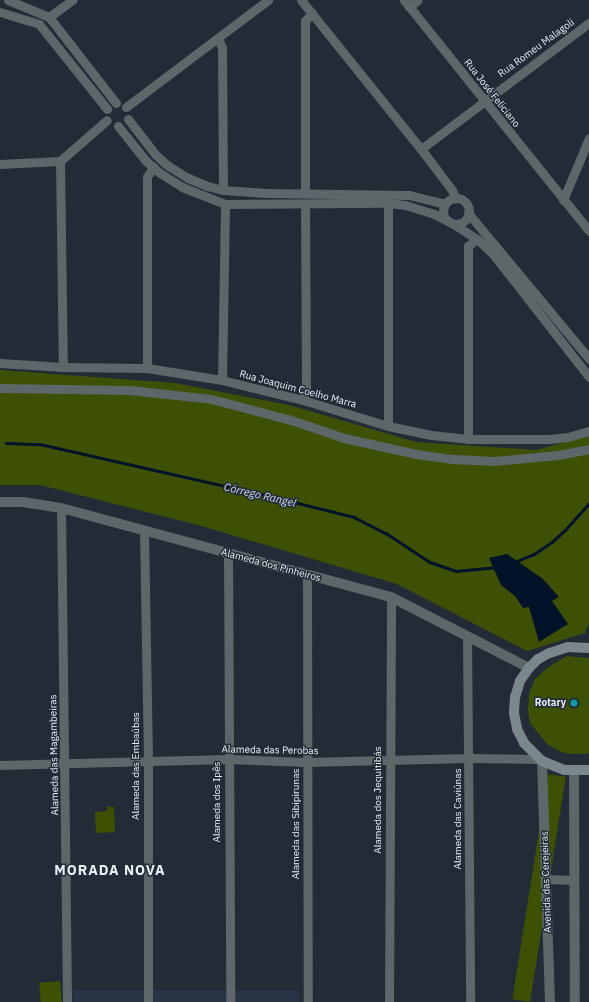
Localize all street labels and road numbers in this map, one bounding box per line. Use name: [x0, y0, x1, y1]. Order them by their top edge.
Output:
street label: Rua Romeu Malagoli: [495, 16, 577, 80]
street label: Rua José Feliciano: [462, 56, 522, 130]
street label: Rua Joaquim Coelho Marra: [238, 368, 358, 410]
street label: Alameda dos Pinheiros: [220, 546, 322, 584]
street label: Alameda das Magambeiras: [47, 694, 61, 816]
street label: Alameda das Embaúbas: [130, 712, 142, 820]
street label: Alameda das Perobas: [221, 743, 319, 757]
street label: Alameda dos Jequitibás: [372, 746, 384, 854]
street label: Alameda dos Ipês: [211, 762, 223, 842]
street label: Alameda das Caviúnas: [452, 768, 464, 870]
street label: Alameda das Sibipirunas: [290, 769, 302, 879]
street label: Avenida das Cerejeiras: [538, 831, 554, 933]

